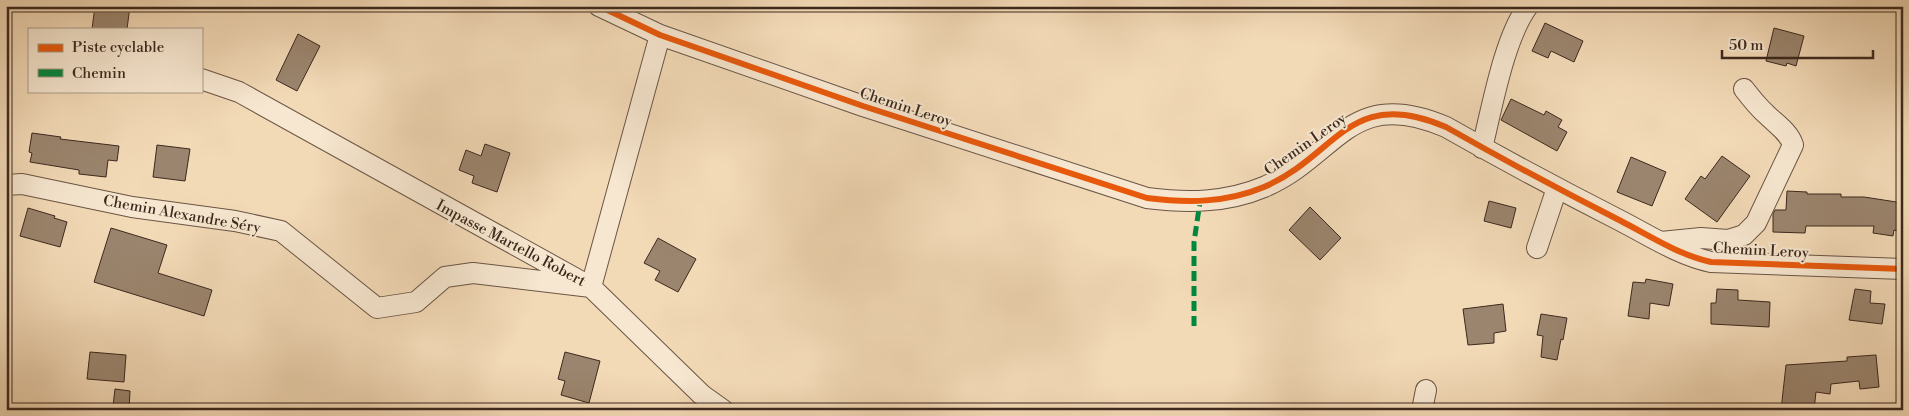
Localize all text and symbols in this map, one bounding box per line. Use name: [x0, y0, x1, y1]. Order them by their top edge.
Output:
legend: [28, 28, 202, 92]
scale bar: [1722, 28, 1873, 60]
text: 50 m: [1729, 36, 1763, 55]
text: Piste cyclable: [72, 38, 164, 57]
text: Chemin: [72, 64, 126, 83]
street label: Chemin Leroy: [857, 84, 955, 132]
street label: Chemin Leroy: [1260, 109, 1351, 180]
street label: Chemin Alexandre Séry: [102, 191, 263, 238]
street label: Impasse Martello Robert: [433, 196, 589, 291]
street label: Chemin Leroy: [1712, 238, 1810, 263]

